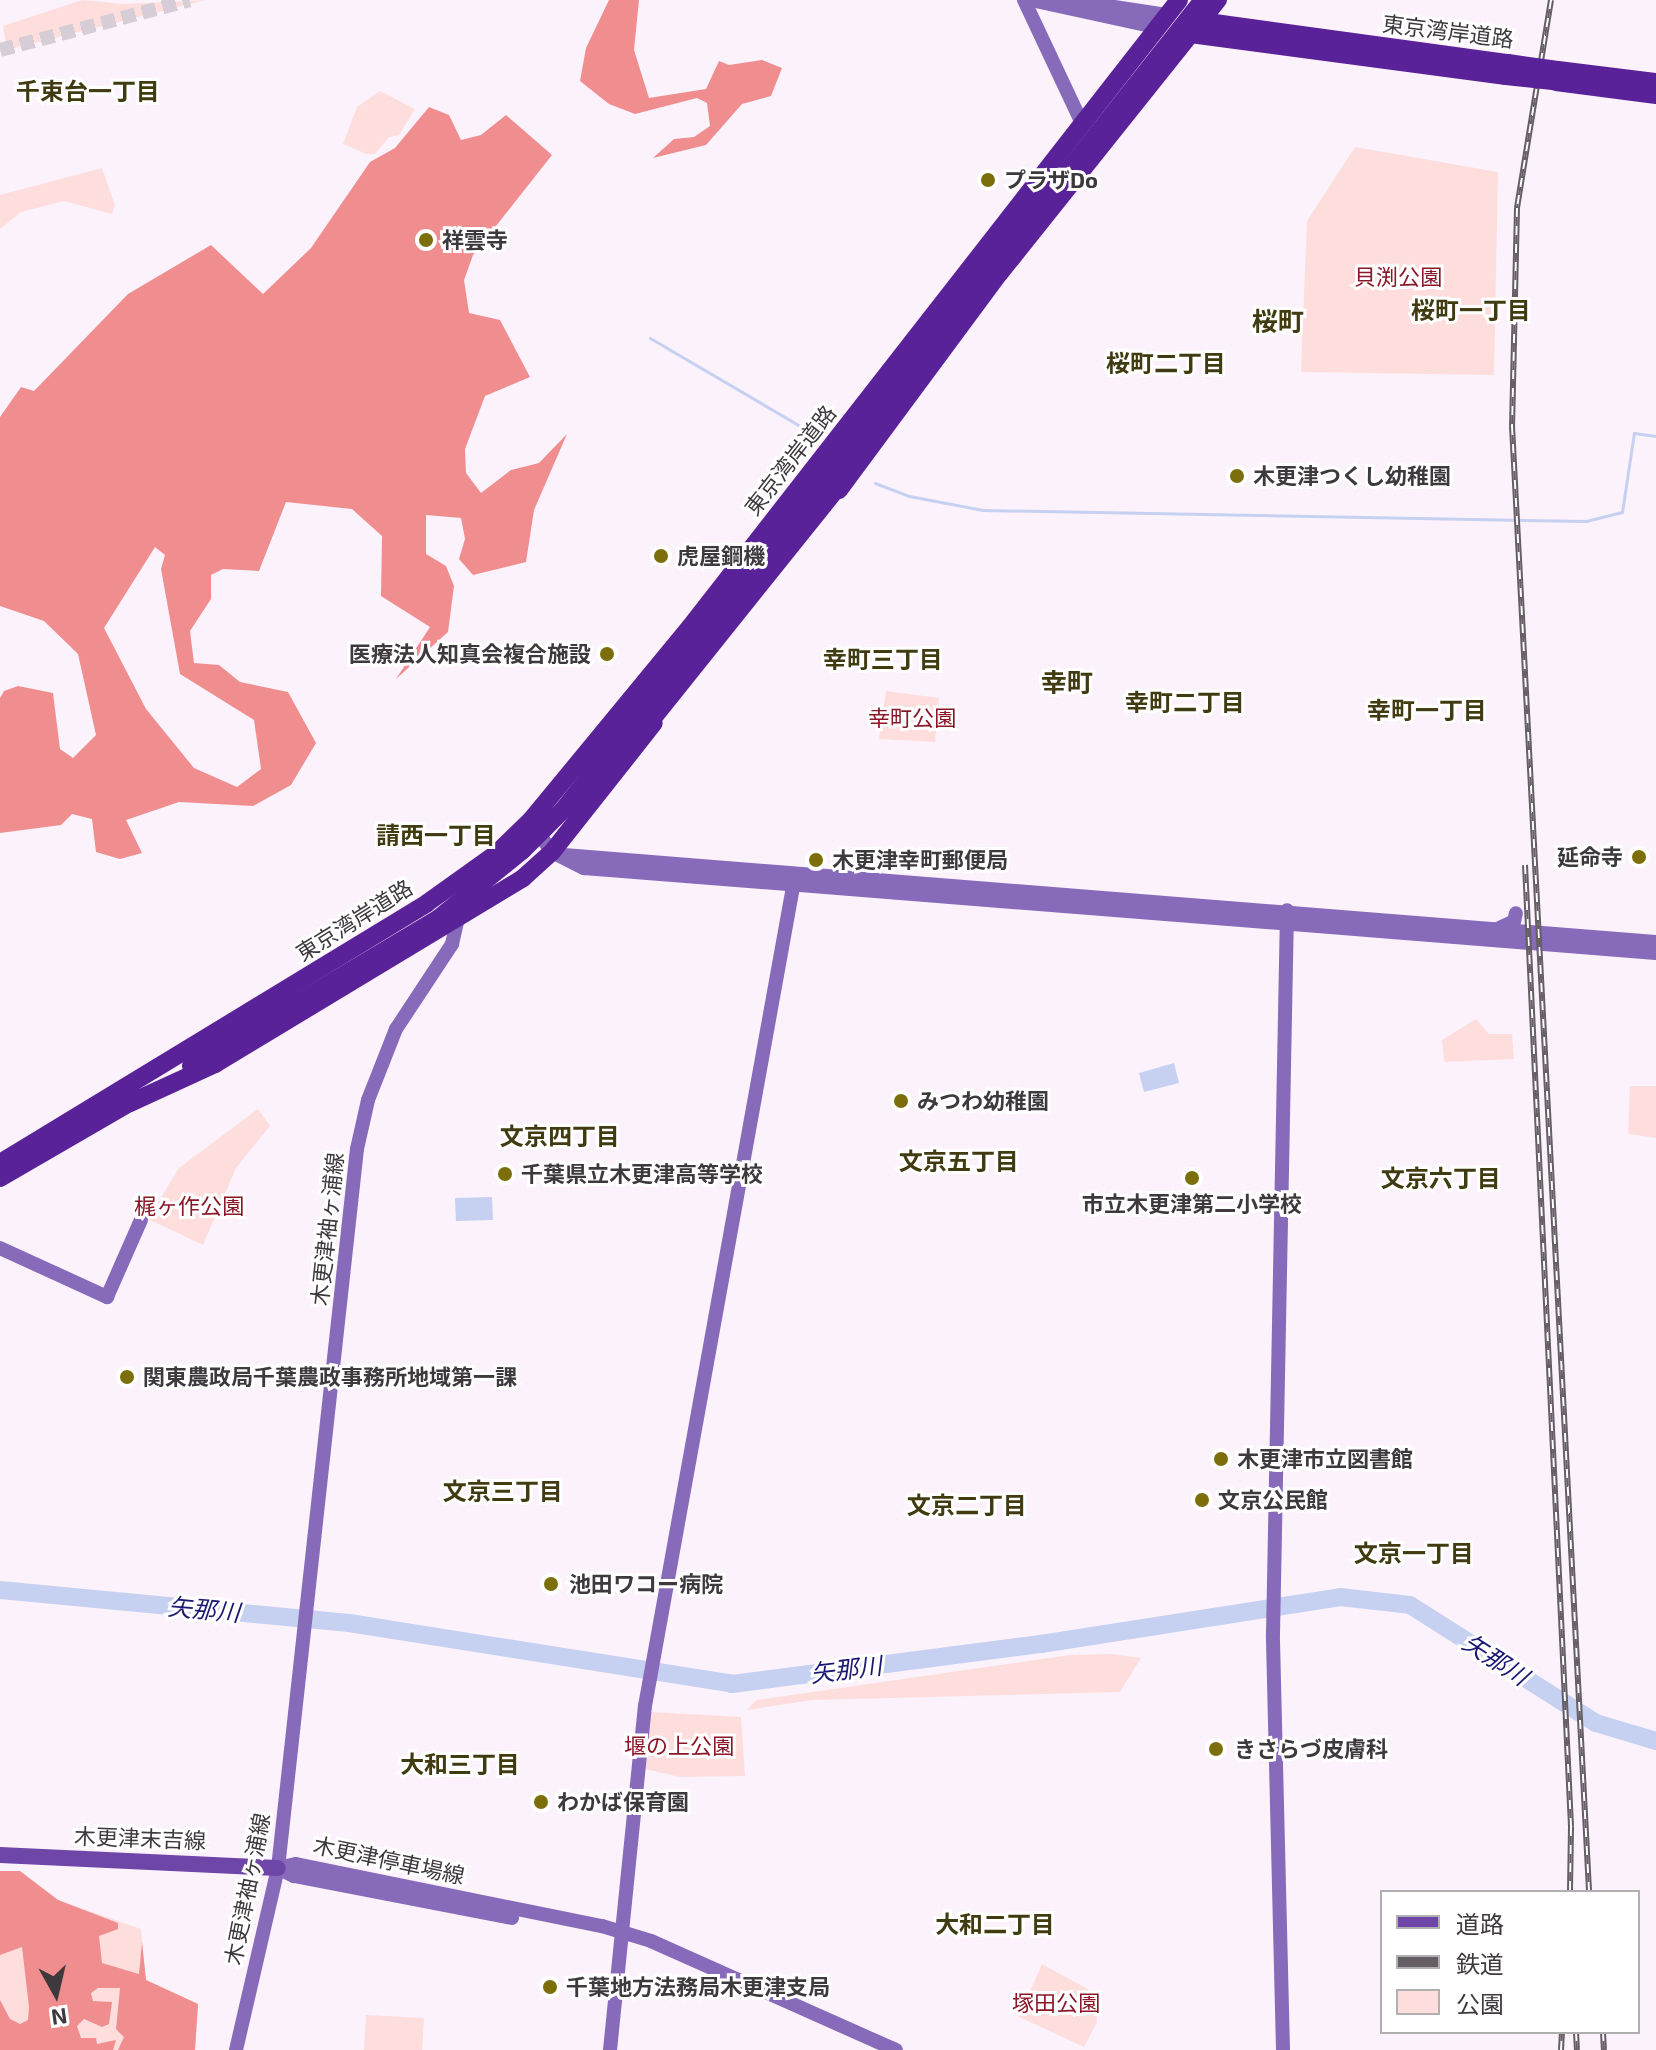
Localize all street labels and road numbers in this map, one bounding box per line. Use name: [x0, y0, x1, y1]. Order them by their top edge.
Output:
street label: 東京湾岸道路: [1381, 10, 1515, 52]
street label: 東京湾岸道路: [739, 400, 841, 520]
street label: 東京湾岸道路: [291, 874, 417, 966]
street label: 木更津袖ヶ浦線: [306, 1151, 348, 1307]
street label: 木更津袖ヶ浦線: [219, 1811, 275, 1967]
street label: 木更津末吉線: [74, 1823, 206, 1853]
street label: 木更津停車場線: [311, 1831, 467, 1889]

